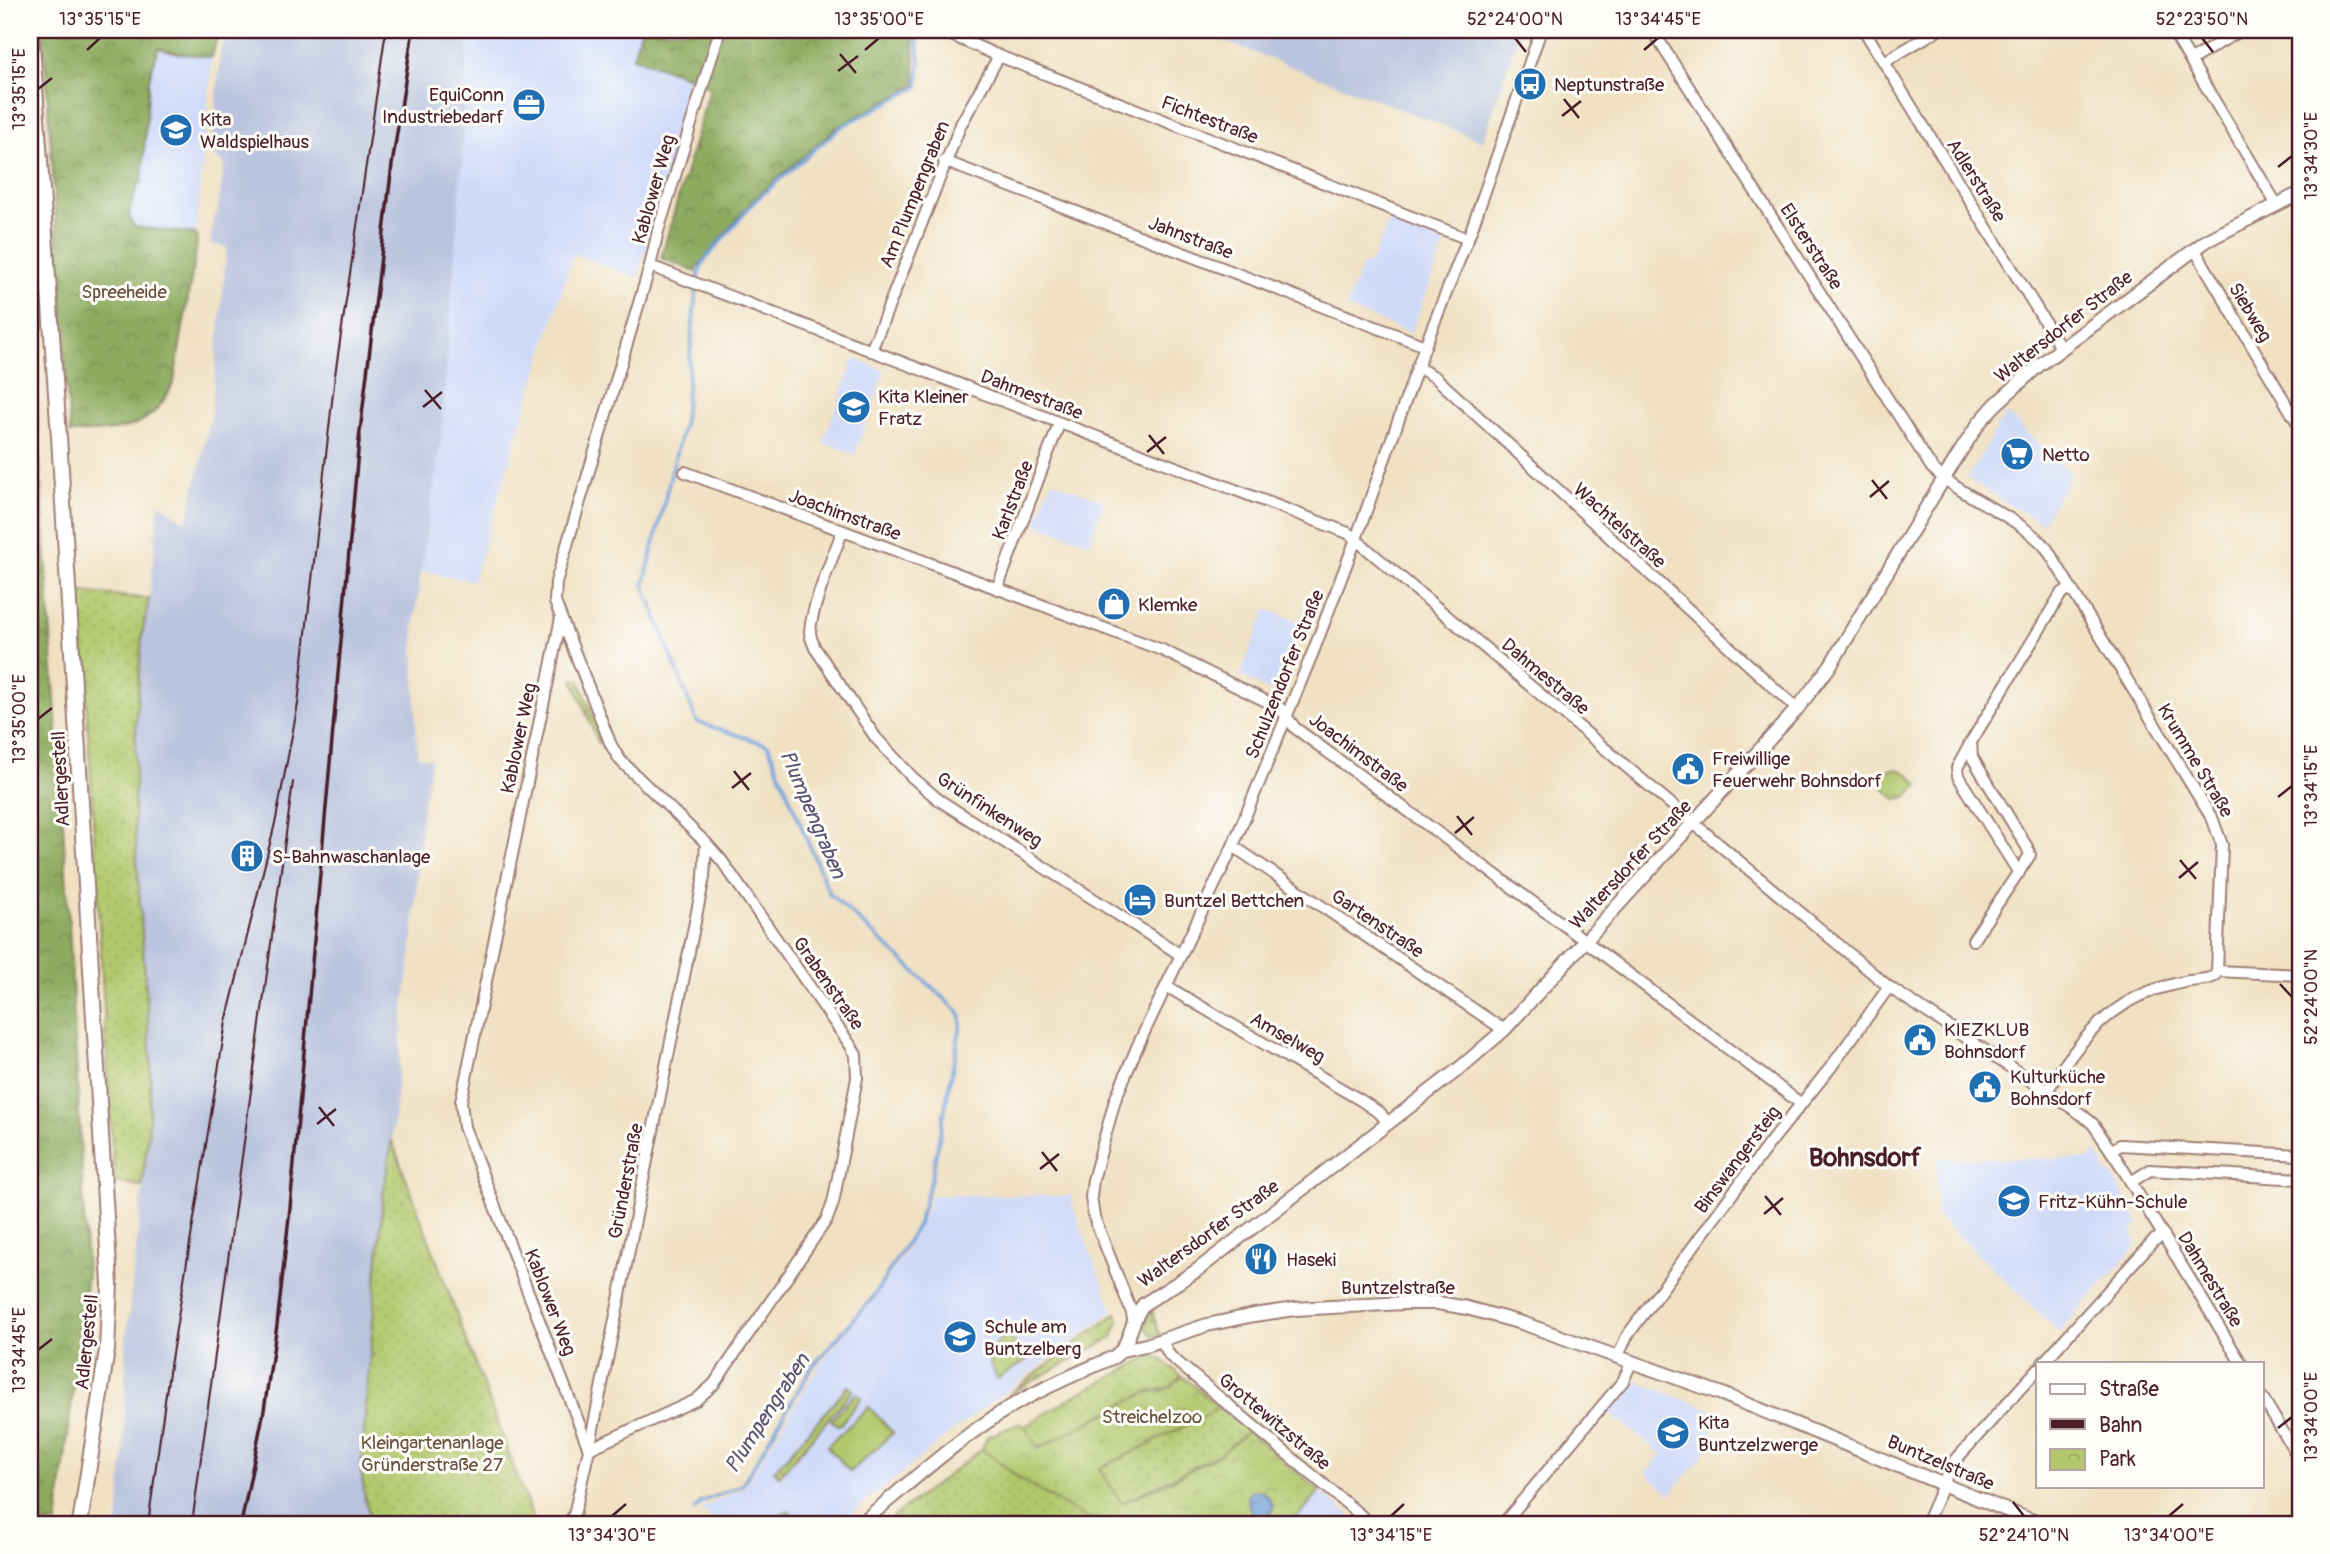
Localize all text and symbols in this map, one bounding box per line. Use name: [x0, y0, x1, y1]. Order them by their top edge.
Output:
text: 13°35'15"E: [59, 8, 141, 31]
text: 13°35'00"E: [834, 8, 924, 31]
text: 52°24'00"N: [1467, 8, 1563, 31]
text: 13°34'45"E: [1615, 8, 1701, 31]
text: 52°23'50"N: [2156, 8, 2248, 31]
text: 13°35'15"E: [8, 48, 31, 130]
bus stop icon: Neptunstraße: [1511, 65, 1549, 103]
place label: Neptunstraße: [1554, 73, 1665, 97]
place label: EquiConn Industriebedarf: [382, 83, 504, 129]
office icon: EquiConn Industriebedarf: [510, 86, 548, 124]
street label: Fichtestraße: [1158, 90, 1262, 150]
place label: Kita Waldspielhaus: [200, 108, 310, 154]
school or university icon: Kita Waldspielhaus: [157, 111, 195, 149]
text: 13°34'30"E: [2300, 112, 2323, 200]
street label: Am Plumpengraben: [874, 117, 955, 272]
street label: Kablower Weg: [627, 132, 681, 247]
street label: Adlerstraße: [1941, 134, 2012, 227]
street label: Elsterstraße: [1774, 199, 1848, 295]
street label: Jahnstraße: [1145, 211, 1237, 265]
street label: Waltersdorfer Straße: [1990, 265, 2138, 388]
street label: Siebweg: [2223, 279, 2277, 347]
park label: Spreeheide: [81, 280, 167, 304]
street label: Dahmestraße: [977, 364, 1087, 426]
place label: Kita Kleiner Fratz: [878, 385, 969, 431]
school or university icon: Kita Kleiner Fratz: [835, 388, 873, 426]
supermarket icon: Netto: [1998, 435, 2036, 473]
place label: Netto: [2042, 443, 2090, 467]
street label: Karlstraße: [987, 457, 1039, 543]
street label: Wachtelstraße: [1568, 478, 1671, 574]
street label: Joachimstraße: [785, 483, 905, 547]
shop icon: Klemke: [1095, 585, 1133, 623]
street label: Schulzendorfer Straße: [1240, 586, 1330, 762]
place label: Klemke: [1138, 593, 1198, 617]
street label: Dahmestraße: [1497, 633, 1595, 721]
text: 13°35'00"E: [8, 674, 31, 764]
street label: Kablower Weg: [496, 681, 542, 796]
street label: Krumme Straße: [2152, 699, 2239, 822]
street label: Joachimstraße: [1304, 708, 1413, 798]
street label: Adlergestell: [47, 730, 75, 827]
text: 13°34'15"E: [2300, 745, 2323, 827]
water label: Plumpengraben: [773, 746, 852, 883]
place label: Freiwillige Feuerwehr Bohnsdorf: [1712, 747, 1883, 793]
public building icon: Freiwillige Feuerwehr Bohnsdorf: [1669, 750, 1707, 788]
street label: Grünfinkenweg: [932, 767, 1047, 853]
street label: Waltersdorfer Straße: [1564, 794, 1697, 935]
building icon: S-Bahnwaschanlage: [228, 837, 266, 875]
place label: S-Bahnwaschanlage: [272, 845, 431, 869]
hotel icon: Buntzel Bettchen: [1121, 881, 1159, 919]
street label: Gartenstraße: [1326, 884, 1429, 964]
place label: Buntzel Bettchen: [1164, 889, 1304, 913]
street label: Grabenstraße: [787, 932, 869, 1035]
text: 52°24'00"N: [2300, 949, 2323, 1045]
street label: Amselweg: [1246, 1007, 1329, 1069]
place label: KIEZKLUB Bohnsdorf: [1944, 1018, 2029, 1064]
public building icon: KIEZKLUB Bohnsdorf: [1901, 1021, 1939, 1059]
place label: Kulturküche Bohnsdorf: [2010, 1065, 2106, 1111]
public building icon: Kulturküche Bohnsdorf: [1966, 1068, 2004, 1106]
street label: Binswangersteig: [1689, 1101, 1786, 1218]
street label: Gründerstraße: [603, 1121, 649, 1241]
district label: Bohnsdorf: [1809, 1142, 1922, 1174]
street label: Waltersdorfer Straße: [1133, 1174, 1284, 1293]
school or university icon: Fritz-Kühn-Schule: [1995, 1182, 2033, 1220]
place label: Fritz-Kühn-Schule: [2038, 1190, 2188, 1214]
street label: Dahmestraße: [2172, 1227, 2248, 1332]
restaurant icon: Haseki: [1242, 1240, 1280, 1278]
street label: Kablower Weg: [519, 1246, 581, 1359]
place label: Haseki: [1286, 1248, 1336, 1272]
street label: Buntzelstraße: [1341, 1276, 1456, 1300]
street label: Adlergestell: [70, 1293, 104, 1391]
text: 13°34'45"E: [8, 1307, 31, 1393]
place label: Schule am Buntzelberg: [984, 1315, 1081, 1361]
school or university icon: Schule am Buntzelberg: [941, 1318, 979, 1356]
water label: Plumpengraben: [719, 1348, 817, 1478]
legend: [2036, 1362, 2264, 1488]
street label: Grottewitzstraße: [1213, 1368, 1336, 1476]
text: 13°34'00"E: [2300, 1372, 2323, 1462]
text: Straße: [2099, 1376, 2159, 1403]
park label: Streichelzoo: [1102, 1405, 1202, 1429]
place label: Kita Buntzelzwerge: [1698, 1411, 1819, 1457]
text: Bahn: [2099, 1412, 2142, 1439]
school or university icon: Kita Buntzelzwerge: [1654, 1414, 1692, 1452]
street label: Buntzelstraße: [1884, 1430, 1998, 1496]
park label: Kleingartenanlage Gründerstraße 27: [360, 1431, 504, 1477]
text: Park: [2099, 1446, 2136, 1473]
text: 13°34'30"E: [568, 1524, 656, 1547]
text: 13°34'15"E: [1350, 1524, 1432, 1547]
text: 52°24'10"N: [1979, 1524, 2069, 1547]
text: 13°34'00"E: [2124, 1524, 2214, 1547]

